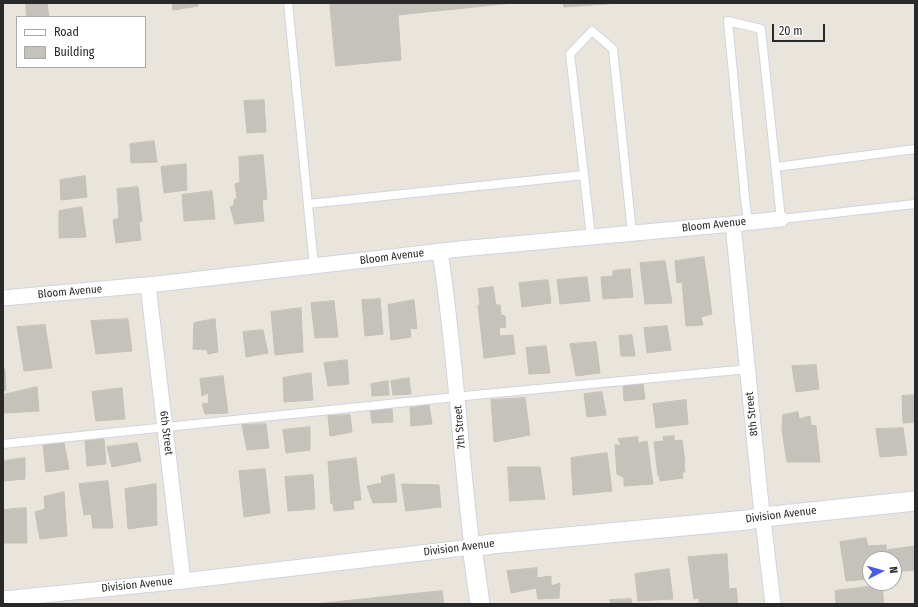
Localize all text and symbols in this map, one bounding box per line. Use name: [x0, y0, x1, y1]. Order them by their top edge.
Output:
legend: [16, 16, 146, 68]
scale bar: [774, 16, 827, 42]
text: 20 m: [779, 24, 803, 38]
text: Road: [54, 25, 79, 39]
text: Building: [54, 45, 94, 59]
street label: Bloom Avenue: [681, 215, 747, 235]
street label: Bloom Avenue: [359, 247, 425, 267]
street label: Bloom Avenue: [37, 283, 103, 301]
street label: 8th Street: [743, 391, 761, 437]
street label: 7th Street: [452, 405, 468, 449]
street label: 6th Street: [157, 410, 175, 456]
street label: Division Avenue: [745, 504, 817, 526]
street label: Division Avenue: [423, 537, 495, 559]
north arrow: [862, 551, 902, 591]
text: N: [887, 566, 900, 574]
street label: Division Avenue: [101, 575, 173, 595]

